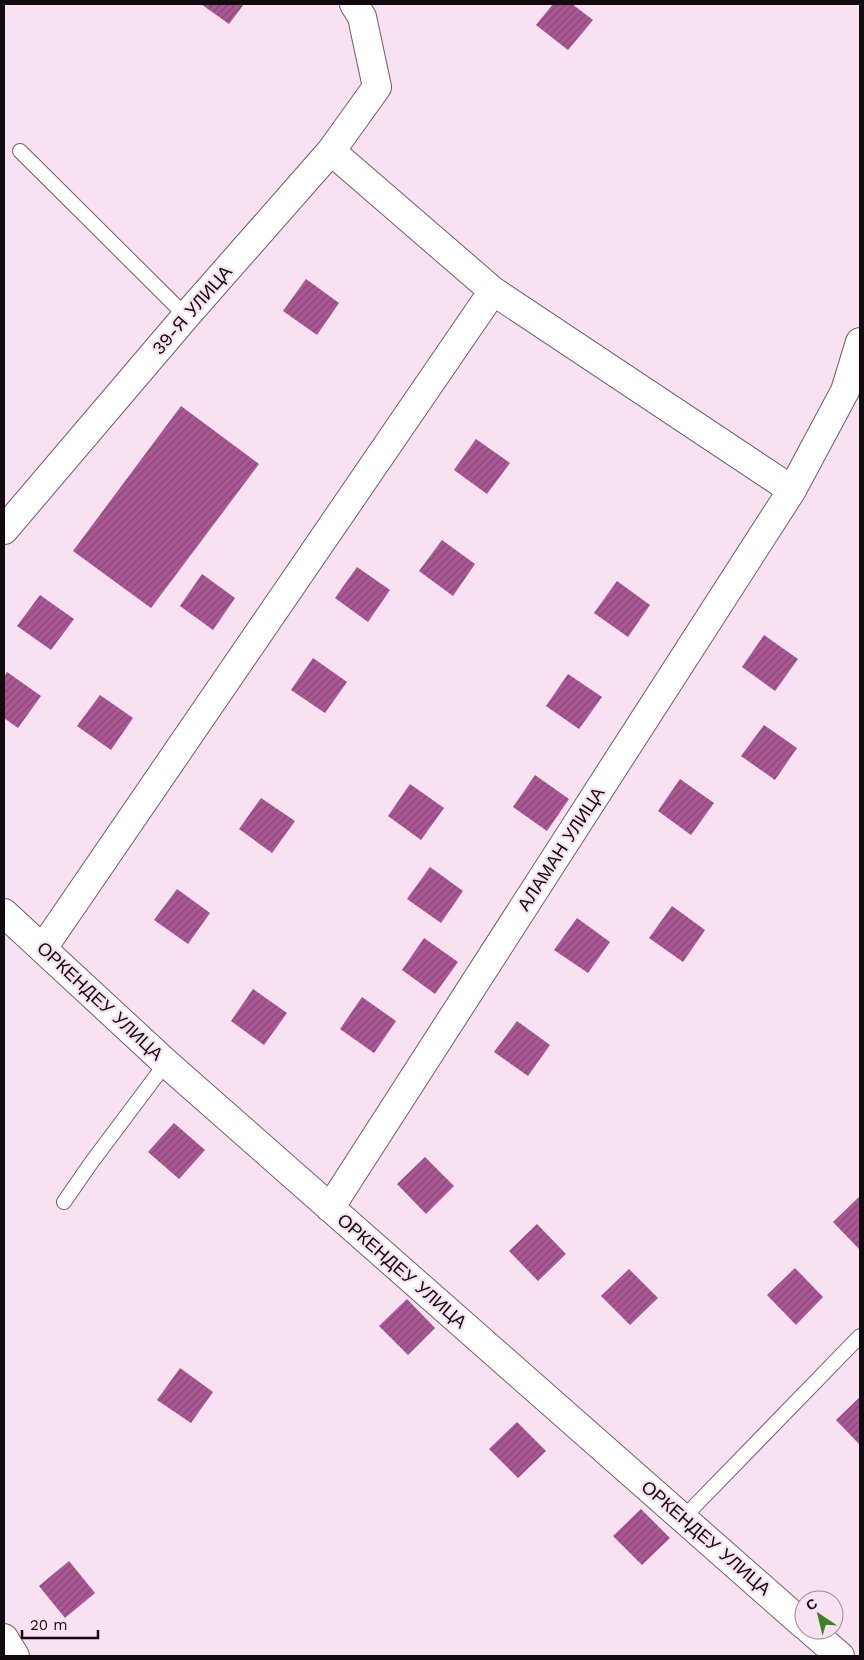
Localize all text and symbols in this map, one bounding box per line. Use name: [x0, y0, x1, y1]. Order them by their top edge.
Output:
street label: 39-Я УЛИЦА: [147, 261, 236, 358]
street label: АЛАМАН УЛИЦА: [513, 783, 608, 915]
street label: ОРКЕНДЕУ УЛИЦА: [33, 937, 168, 1064]
street label: ОРКЕНДЕУ УЛИЦА: [333, 1209, 471, 1332]
street label: ОРКЕНДЕУ УЛИЦА: [637, 1476, 775, 1599]
north arrow: [794, 1590, 844, 1640]
text: С: [803, 1595, 820, 1614]
scale bar: [22, 1608, 99, 1640]
text: 20 m: [30, 1616, 68, 1634]

